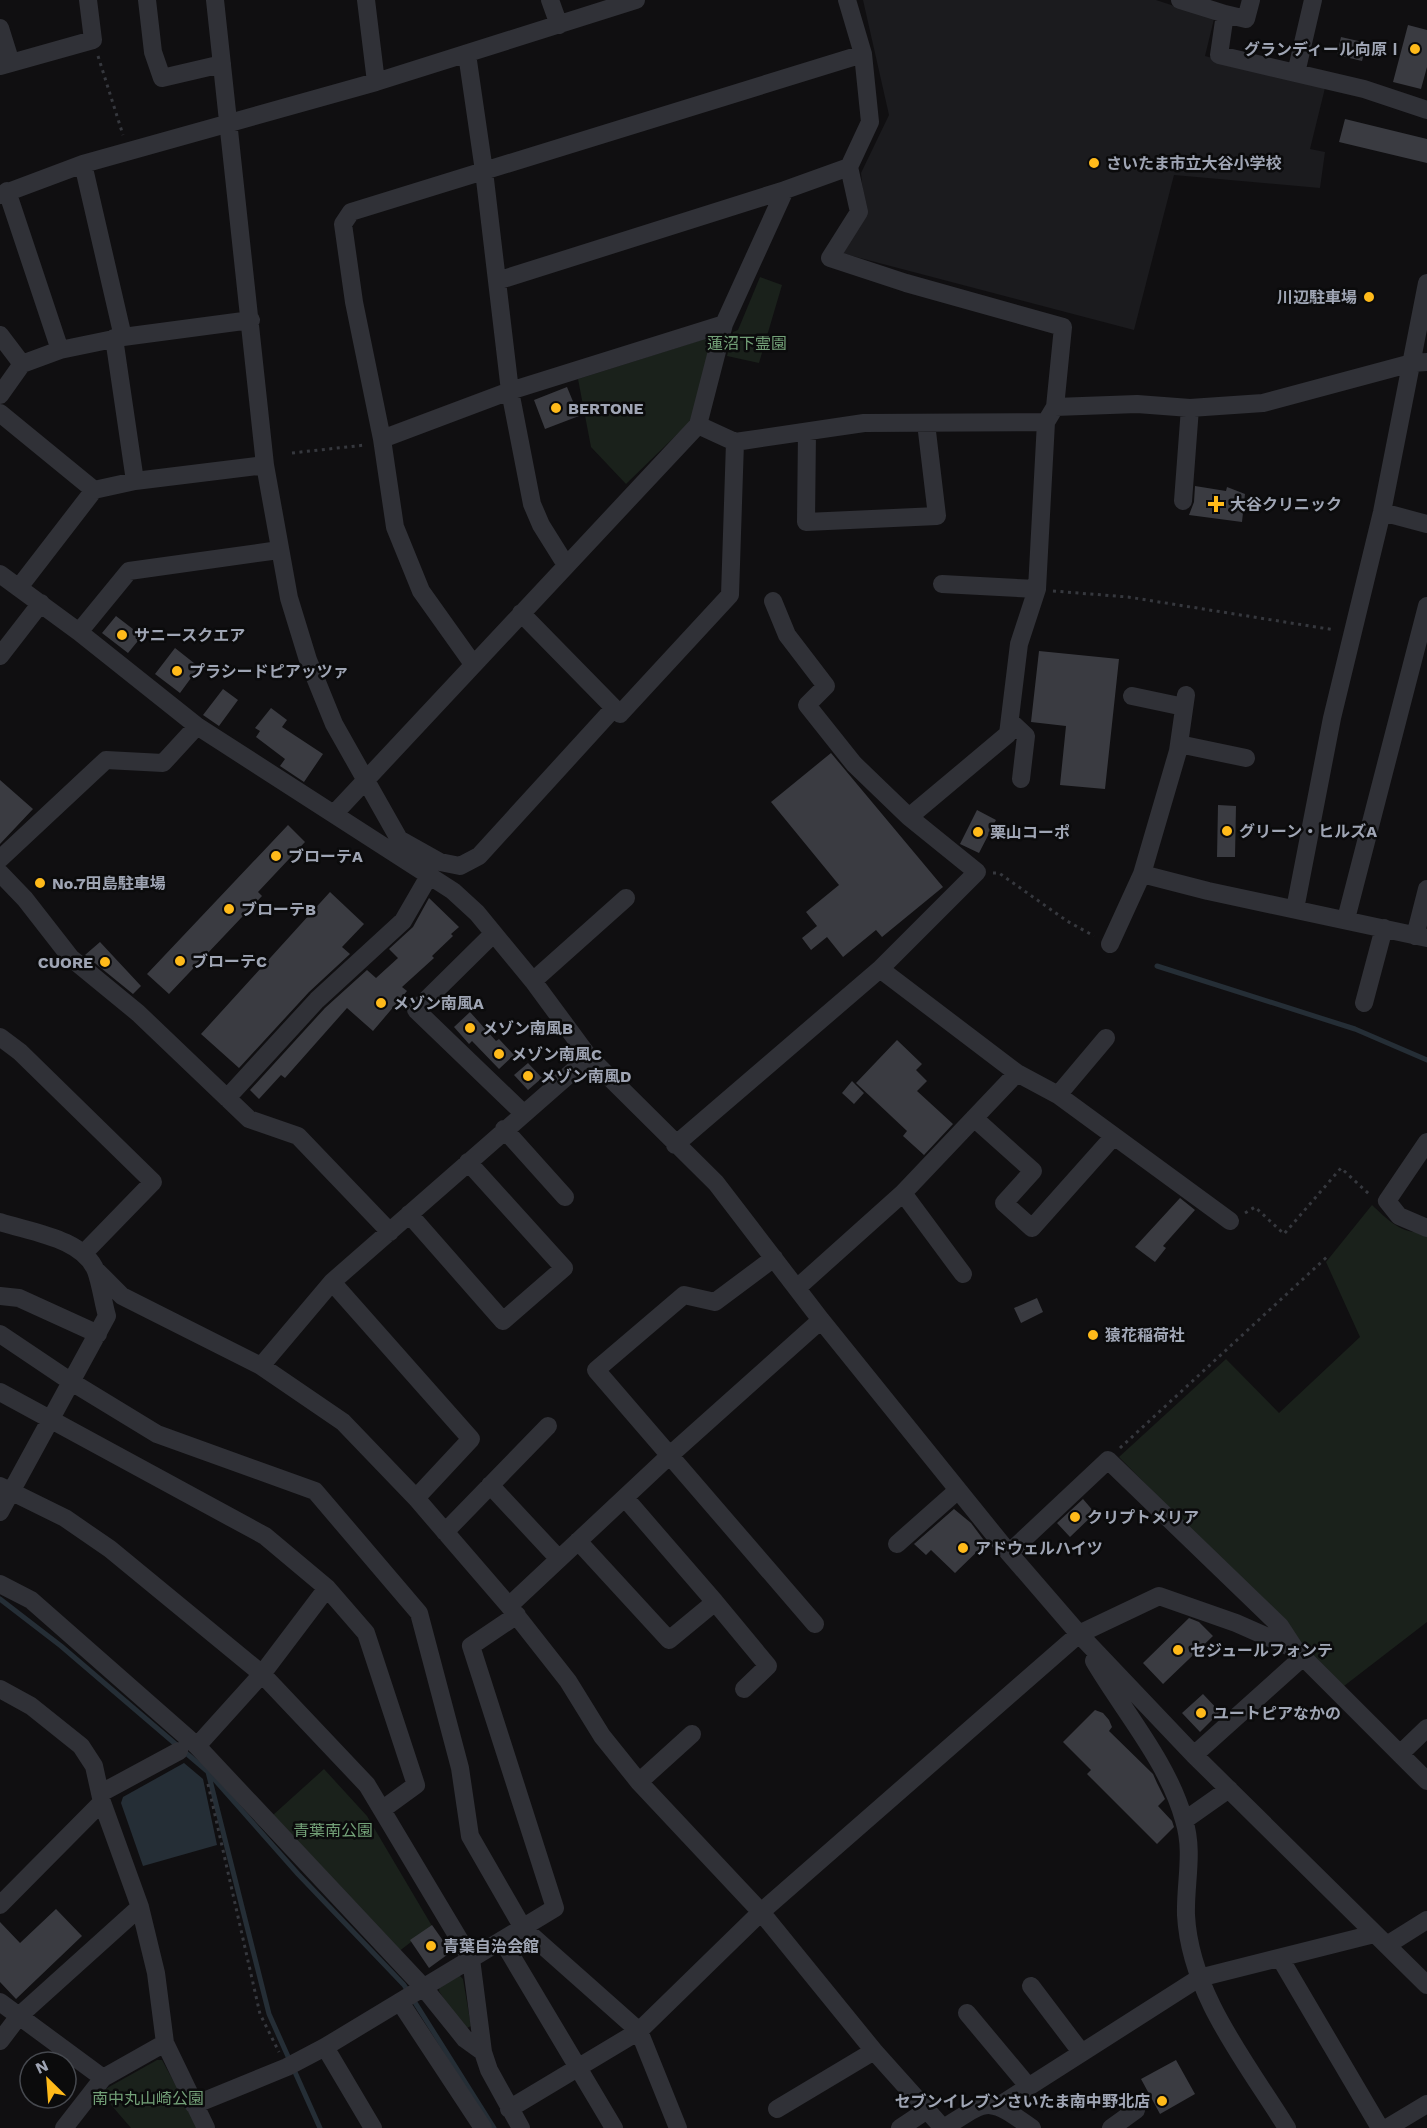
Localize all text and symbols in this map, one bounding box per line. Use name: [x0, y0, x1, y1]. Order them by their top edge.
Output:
place label: グランディール向原Ⅰ: [1244, 40, 1403, 59]
marker: グランディール向原Ⅰ: [1408, 42, 1422, 56]
place label: さいたま市立大谷小学校: [1106, 154, 1282, 173]
marker: さいたま市立大谷小学校: [1087, 156, 1101, 170]
place label: 川辺駐車場: [1277, 288, 1357, 307]
marker: 川辺駐車場: [1362, 290, 1376, 304]
park label: 蓮沼下霊園: [707, 334, 787, 353]
place label: BERTONE: [568, 399, 644, 418]
marker: BERTONE: [549, 401, 563, 415]
marker: 大谷クリニック: [1207, 495, 1225, 513]
place label: 大谷クリニック: [1230, 495, 1342, 514]
place label: サニースクエア: [134, 626, 245, 645]
marker: サニースクエア: [115, 628, 129, 642]
place label: プラシードピアッツァ: [189, 662, 349, 681]
marker: プラシードピアッツァ: [170, 664, 184, 678]
place label: グリーン・ヒルズA: [1239, 822, 1377, 841]
place label: 栗山コーポ: [990, 823, 1070, 842]
marker: グリーン・ヒルズA: [1220, 824, 1234, 838]
marker: 栗山コーポ: [971, 825, 985, 839]
place label: ブローテA: [288, 847, 363, 866]
marker: ブローテA: [269, 849, 283, 863]
place label: No.7田島駐車場: [52, 874, 166, 893]
marker: No.7田島駐車場: [33, 876, 47, 890]
place label: ブローテB: [241, 900, 316, 919]
marker: ブローテB: [222, 902, 236, 916]
place label: ブローテC: [192, 952, 267, 971]
place label: CUORE: [38, 953, 93, 972]
marker: ブローテC: [173, 954, 187, 968]
marker: CUORE: [98, 955, 112, 969]
place label: メゾン南風A: [393, 994, 484, 1013]
marker: メゾン南風A: [374, 996, 388, 1010]
place label: メゾン南風B: [482, 1019, 573, 1038]
marker: メゾン南風B: [463, 1021, 477, 1035]
place label: メゾン南風C: [511, 1045, 602, 1064]
marker: メゾン南風C: [492, 1047, 506, 1061]
place label: メゾン南風D: [540, 1067, 632, 1086]
marker: メゾン南風D: [521, 1069, 535, 1083]
place label: 猿花稲荷社: [1105, 1326, 1185, 1345]
marker: 猿花稲荷社: [1086, 1328, 1100, 1342]
place label: クリプトメリア: [1087, 1508, 1199, 1527]
marker: クリプトメリア: [1068, 1510, 1082, 1524]
place label: アドウェルハイツ: [975, 1539, 1103, 1558]
marker: アドウェルハイツ: [956, 1541, 970, 1555]
place label: セジュールフォンテ: [1190, 1641, 1333, 1660]
marker: セジュールフォンテ: [1171, 1643, 1185, 1657]
place label: ユートピアなかの: [1213, 1704, 1341, 1723]
marker: ユートピアなかの: [1194, 1706, 1208, 1720]
park label: 青葉南公園: [293, 1821, 373, 1840]
place label: 青葉自治会館: [443, 1937, 539, 1956]
marker: 青葉自治会館: [424, 1939, 438, 1953]
north arrow: [18, 2050, 78, 2110]
text: N: [32, 2056, 51, 2078]
park label: 南中丸山崎公園: [92, 2089, 204, 2108]
place label: セブンイレブンさいたま南中野北店: [894, 2092, 1150, 2111]
marker: セブンイレブンさいたま南中野北店: [1155, 2094, 1169, 2108]

